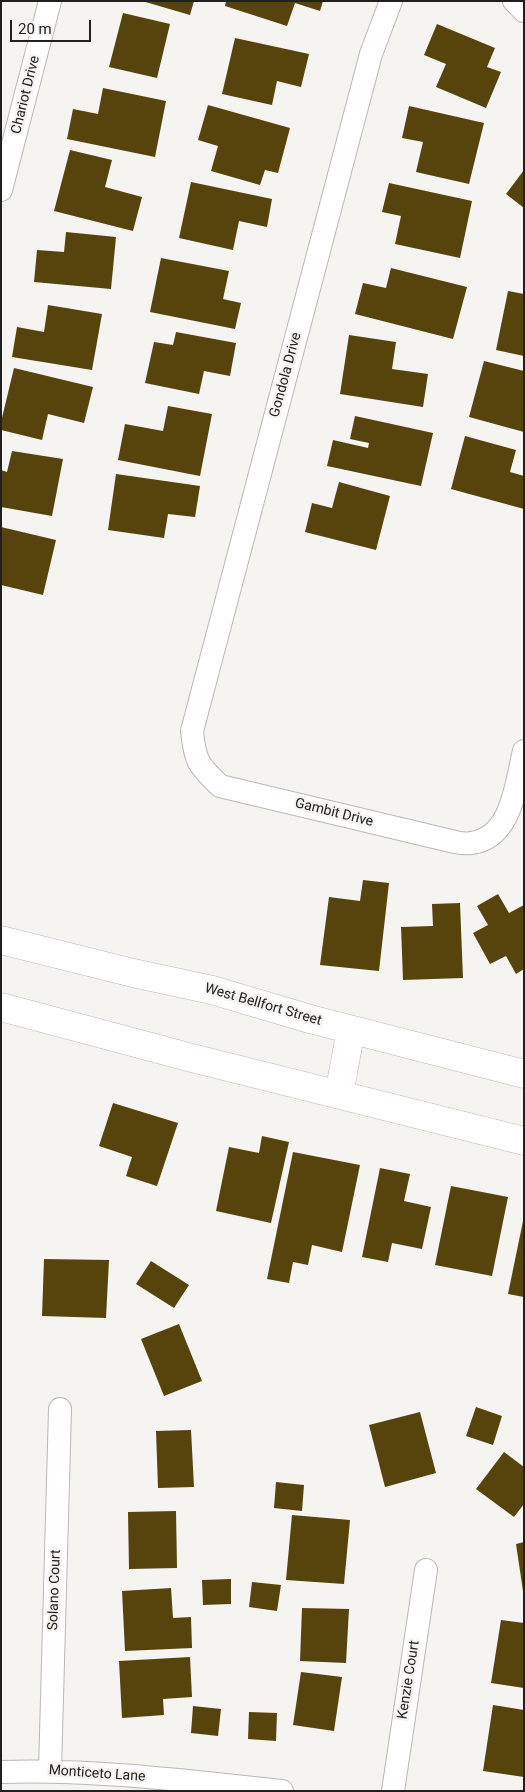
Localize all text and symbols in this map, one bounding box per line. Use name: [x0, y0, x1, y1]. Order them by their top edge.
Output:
scale bar: [12, 10, 94, 42]
text: 20 m: [18, 20, 52, 38]
street label: Chariot Drive: [8, 54, 44, 136]
street label: Gondola Drive: [267, 331, 305, 419]
street label: Gambit Drive: [293, 795, 375, 831]
street label: West Bellfort Street: [203, 980, 323, 1030]
street label: Solano Court: [45, 1549, 65, 1631]
street label: Kenzie Court: [394, 1639, 424, 1721]
street label: Monticeto Lane: [48, 1762, 146, 1786]

